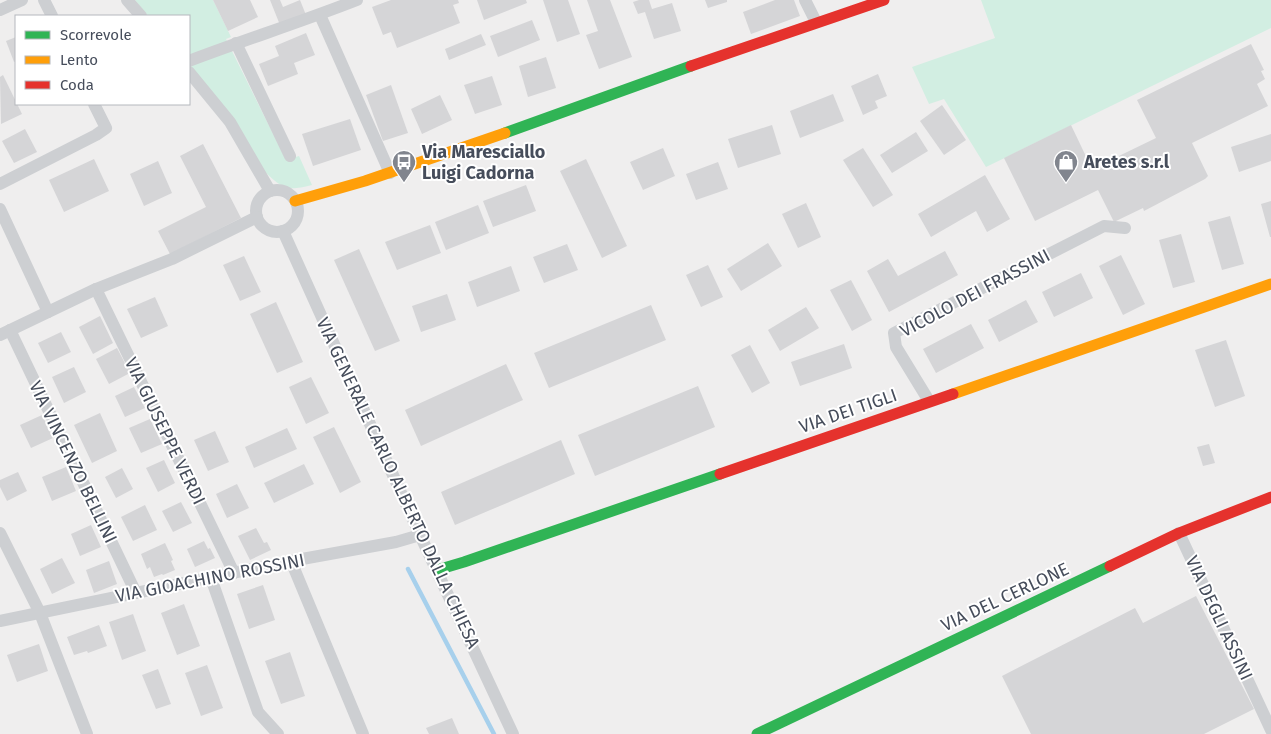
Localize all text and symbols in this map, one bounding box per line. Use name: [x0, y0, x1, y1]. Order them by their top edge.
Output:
legend: [15, 15, 190, 105]
text: Scorrevole: [60, 26, 132, 44]
text: Lento: [60, 51, 98, 69]
text: Coda: [60, 76, 94, 94]
place label: Via Maresciallo Luigi Cadorna: [421, 141, 545, 184]
bus stop icon: Via Maresciallo Luigi Cadorna: [391, 149, 417, 183]
shop icon: Aretes s.r.l: [1053, 149, 1079, 183]
place label: Aretes s.r.l: [1083, 151, 1170, 173]
street label: VICOLO DEI FRASSINI: [896, 244, 1054, 342]
street label: VIA GENERALE CARLO ALBERTO DALLA CHIESA: [311, 314, 485, 653]
street label: VIA GIUSEPPE VERDI: [120, 354, 210, 508]
street label: VIA VINCENZO BELLINI: [24, 377, 122, 547]
street label: VIA DEI TIGLI: [796, 384, 900, 438]
street label: VIA GIOACHINO ROSSINI: [114, 549, 306, 607]
street label: VIA DEGLI ASSINI: [1181, 552, 1257, 684]
street label: VIA DEL CERLONE: [938, 558, 1072, 636]

